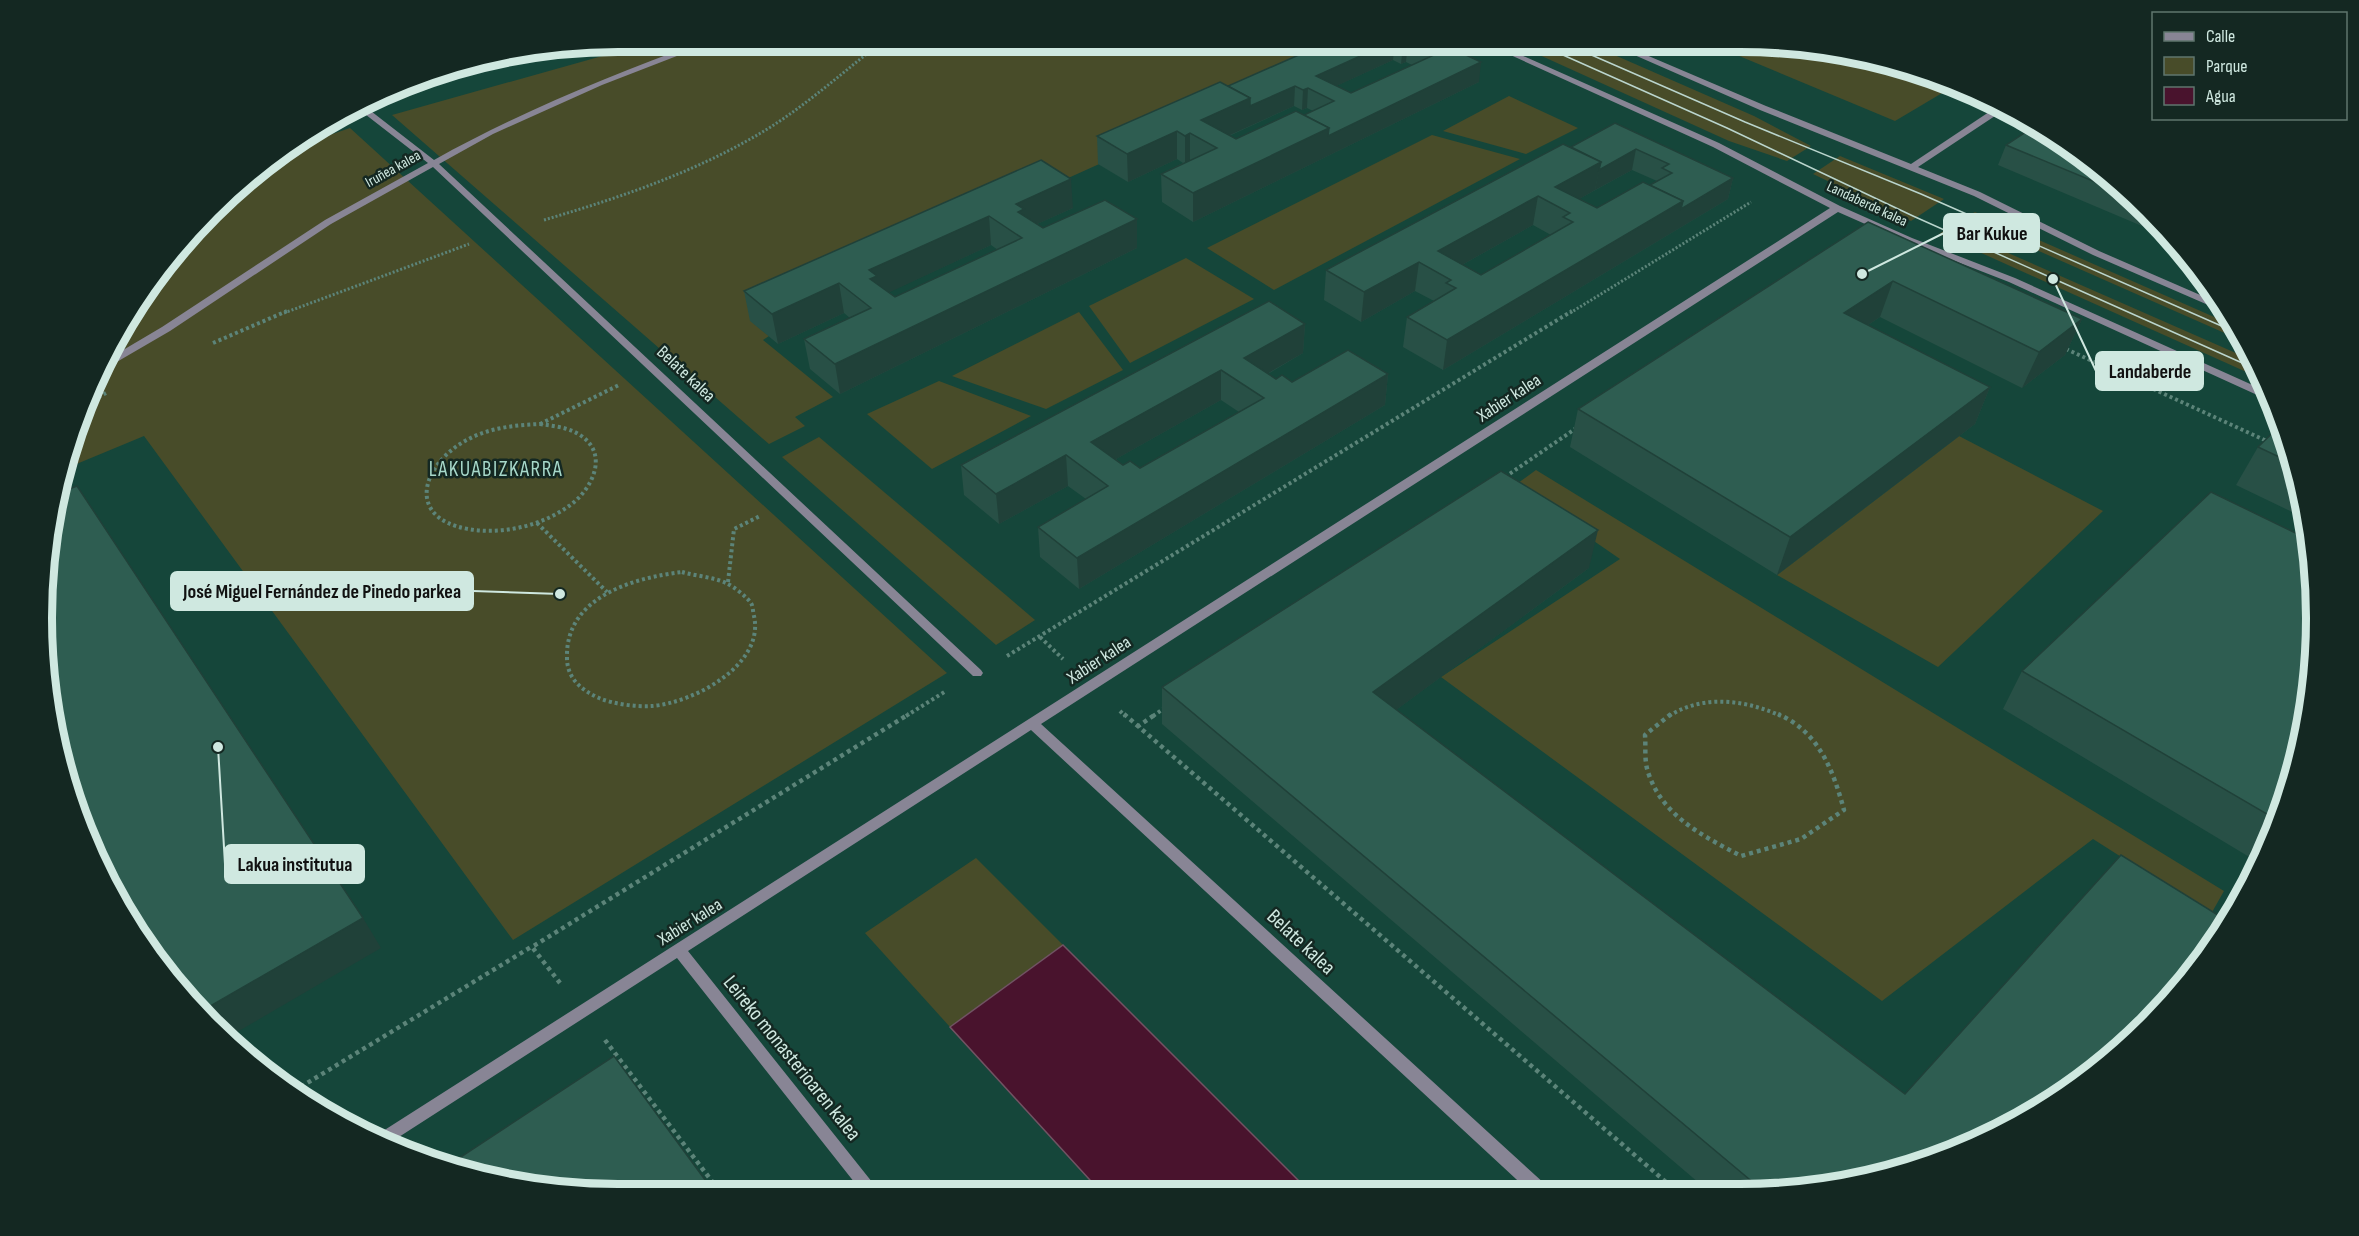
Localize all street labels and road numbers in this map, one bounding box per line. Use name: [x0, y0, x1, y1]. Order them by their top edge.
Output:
street label: Iruñea kalea: [362, 146, 424, 192]
street label: Landaberde kalea: [1824, 177, 1911, 231]
street label: Belate kalea: [652, 342, 720, 406]
street label: Xabier kalea: [1472, 370, 1545, 427]
street label: Xabier kalea: [1062, 632, 1135, 689]
street label: Xabier kalea: [653, 894, 726, 950]
street label: Belate kalea: [1262, 904, 1340, 980]
street label: Leireko monasterioaren kalea: [718, 970, 866, 1146]

